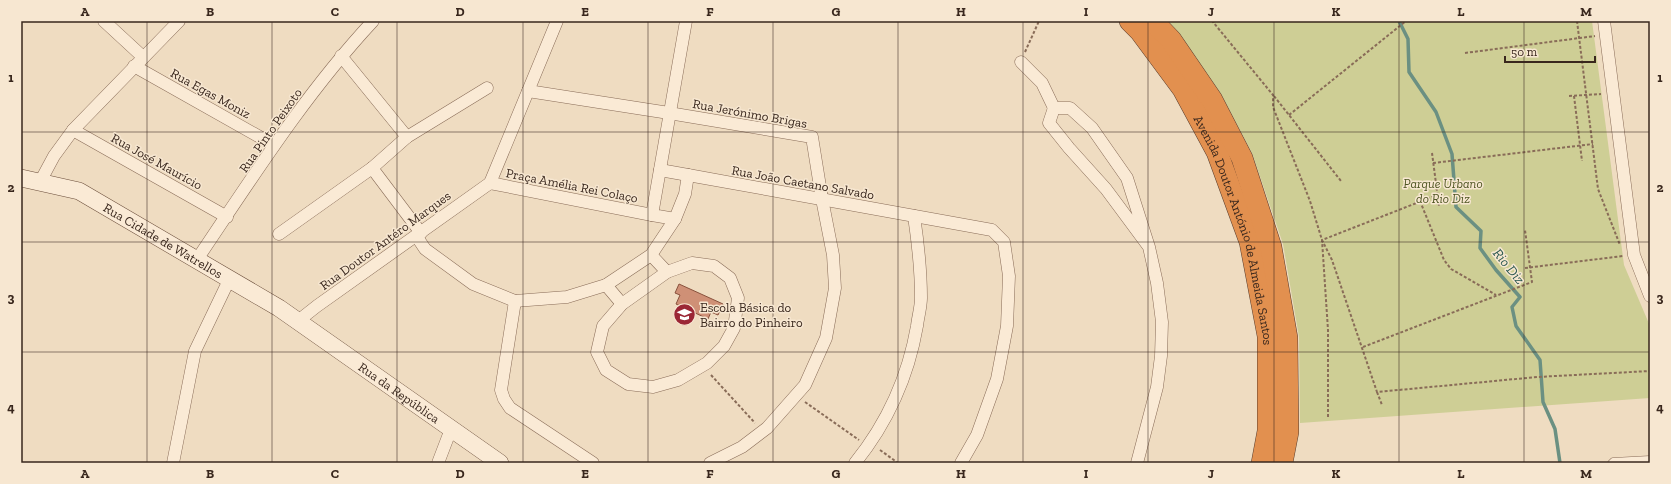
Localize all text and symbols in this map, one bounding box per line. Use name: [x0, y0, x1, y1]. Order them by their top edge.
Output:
text: A: [81, 4, 90, 19]
text: B: [206, 4, 214, 19]
text: C: [331, 4, 339, 19]
text: D: [455, 4, 465, 19]
text: E: [581, 4, 589, 19]
text: F: [706, 4, 714, 19]
text: G: [832, 4, 841, 19]
text: H: [956, 4, 966, 19]
text: I: [1084, 4, 1089, 19]
text: J: [1208, 4, 1214, 19]
text: K: [1332, 4, 1341, 19]
text: L: [1457, 4, 1465, 19]
text: M: [1580, 4, 1592, 19]
scale bar: [1505, 38, 1595, 64]
text: 50 m: [1511, 45, 1538, 59]
street label: Rua Egas Moniz: [168, 65, 253, 122]
text: 1: [8, 70, 14, 85]
text: 1: [1657, 70, 1663, 85]
street label: Rua Pinto Peixoto: [236, 85, 305, 175]
street label: Rua Jerónimo Brigas: [691, 96, 809, 131]
street label: Avenida Doutor António de Almeida Santos: [1191, 113, 1275, 345]
street label: Rua José Maurício: [109, 130, 205, 193]
street label: Rua João Caetano Salvado: [730, 163, 876, 202]
street label: Praça Amélia Rei Colaço: [505, 165, 640, 206]
park label: Parque Urbano do Rio Diz: [1403, 176, 1483, 206]
text: 2: [8, 180, 15, 195]
text: 2: [1657, 180, 1664, 195]
street label: Rua Doutor Antéro Marques: [317, 188, 454, 293]
street label: Rua Cidade de Watrellos: [101, 200, 226, 282]
water label: Rio Diz: [1489, 245, 1528, 288]
text: 3: [8, 290, 15, 305]
text: 3: [1657, 290, 1664, 305]
place label: Escola Básica do Bairro do Pinheiro: [700, 300, 803, 330]
school or university icon: Escola Básica do Bairro do Pinheiro: [671, 301, 697, 327]
street label: Rua da República: [355, 359, 443, 427]
text: 4: [7, 400, 15, 415]
text: 4: [1656, 400, 1664, 415]
text: A: [81, 466, 90, 481]
text: B: [206, 466, 214, 481]
text: C: [331, 466, 339, 481]
text: D: [455, 466, 465, 481]
text: E: [581, 466, 589, 481]
text: F: [706, 466, 714, 481]
text: G: [832, 466, 841, 481]
text: H: [956, 466, 966, 481]
text: I: [1084, 466, 1089, 481]
text: J: [1208, 466, 1214, 481]
text: K: [1332, 466, 1341, 481]
text: L: [1457, 466, 1465, 481]
text: M: [1580, 466, 1592, 481]

